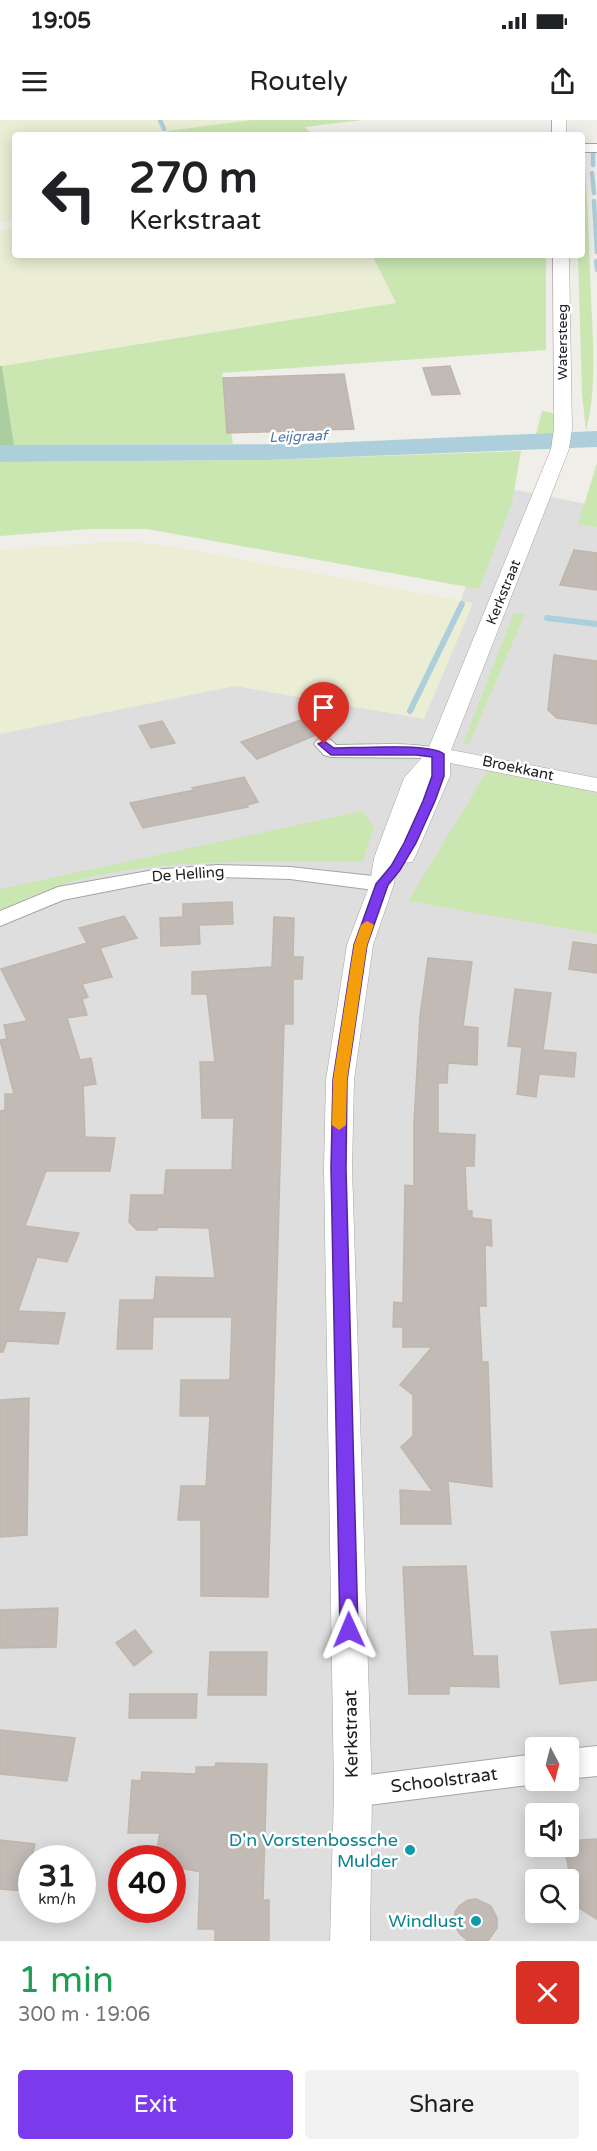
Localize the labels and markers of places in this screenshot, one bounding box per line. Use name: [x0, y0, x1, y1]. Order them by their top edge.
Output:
pin: [298, 682, 349, 744]
place label: D'n Vorstenbossche Mulder: [229, 1829, 398, 1872]
marker: D'n Vorstenbossche Mulder: [403, 1843, 417, 1857]
place label: Windlust: [388, 1910, 464, 1932]
marker: Windlust: [469, 1914, 483, 1928]

